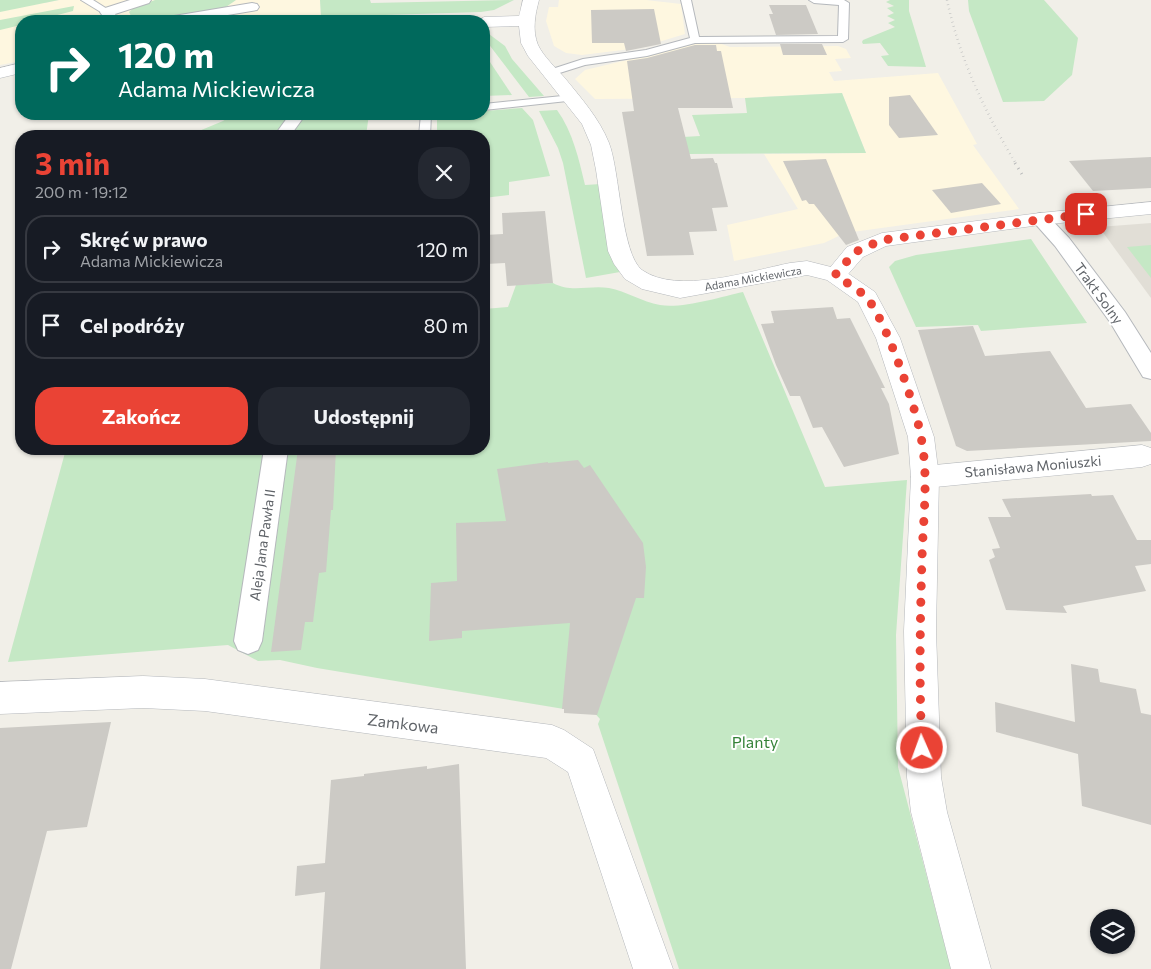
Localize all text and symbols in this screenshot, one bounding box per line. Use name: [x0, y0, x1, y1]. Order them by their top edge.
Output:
text: 120 m: [118, 32, 214, 75]
icon: right: [35, 35, 100, 100]
text: Adama Mickiewicza: [118, 75, 315, 102]
text: 3 min: [35, 144, 110, 181]
button: close: [418, 147, 470, 199]
text: 200 m · 19:12: [35, 182, 128, 201]
pin: [1065, 193, 1107, 235]
icon: arrive: [1072, 200, 1100, 228]
text: Skręć w prawo: [80, 228, 208, 251]
icon: right: [37, 235, 65, 263]
text: 120 m: [417, 238, 468, 261]
text: Adama Mickiewicza: [80, 251, 223, 270]
street label: Trakt Solny: [1071, 259, 1127, 327]
street label: Adama Mickiewicza: [703, 263, 803, 293]
icon: arrive: [37, 311, 65, 339]
text: Cel podróży: [80, 314, 185, 337]
text: 80 m: [424, 314, 468, 337]
button: Zakończ: [35, 387, 248, 445]
button: Udostępnij: [258, 387, 470, 445]
street label: Stanisława Moniuszki: [964, 452, 1102, 480]
street label: Aleja Jana Pawła II: [246, 488, 278, 602]
street label: Zamkowa: [366, 709, 440, 737]
position arrow: [895, 721, 947, 773]
park label: Planty: [732, 732, 778, 751]
map controls: [1090, 909, 1135, 954]
button: layers: [1090, 909, 1135, 954]

